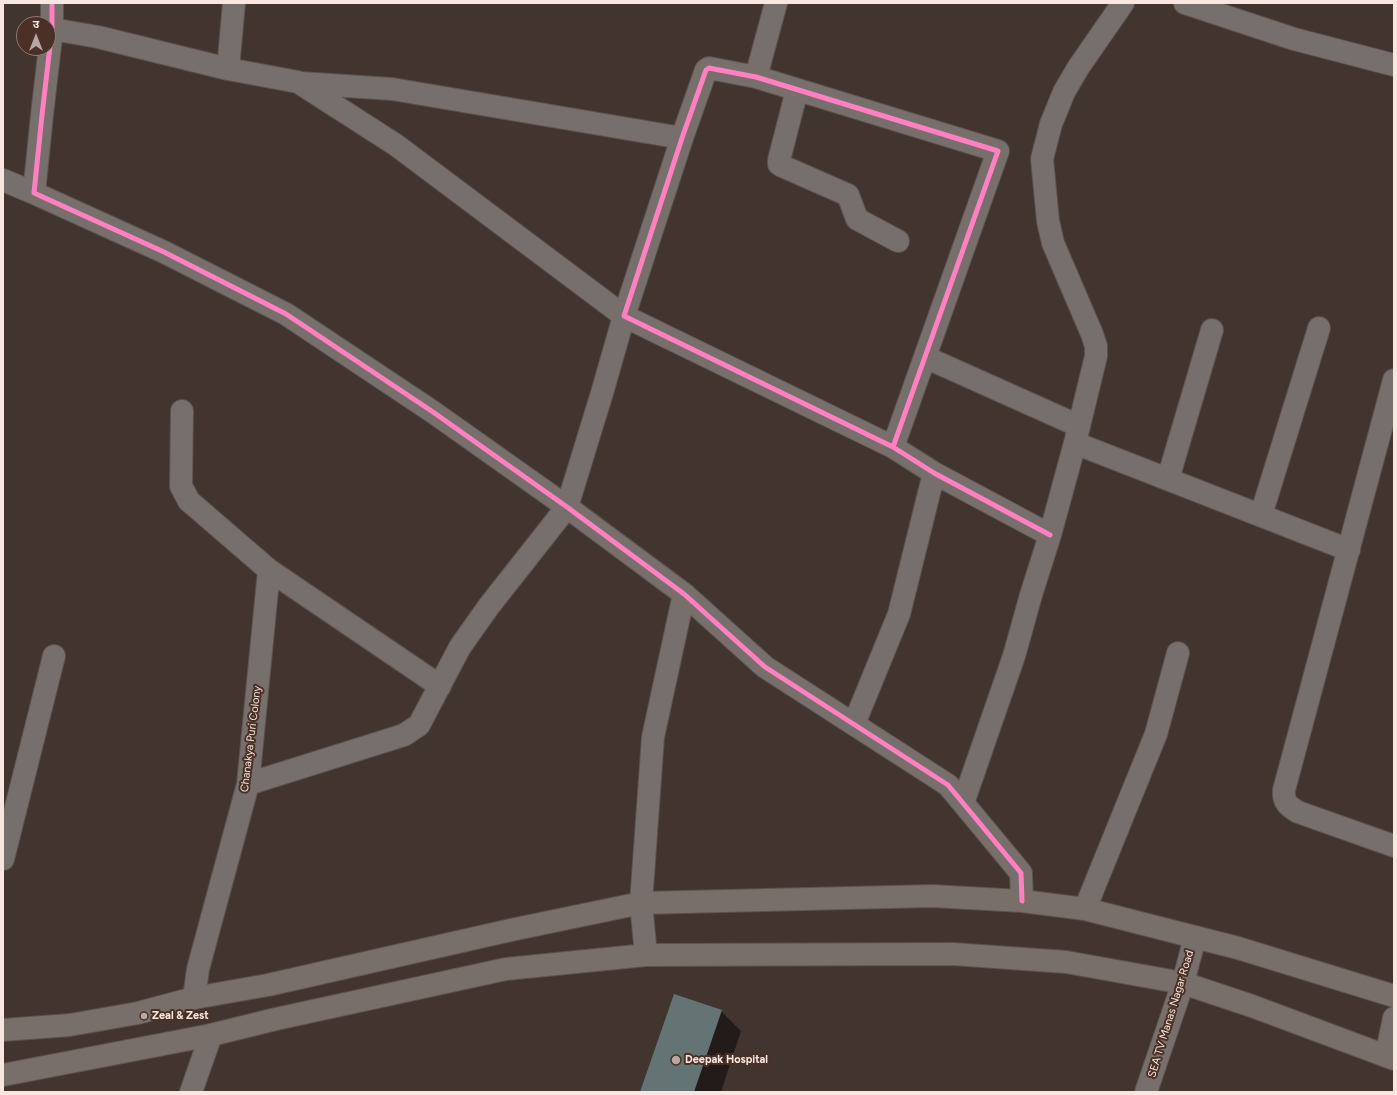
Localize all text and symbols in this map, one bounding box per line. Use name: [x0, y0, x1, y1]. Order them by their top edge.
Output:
north arrow: [16, 16, 56, 56]
text: उ: [33, 18, 39, 31]
street label: Chanakya Puri Colony: [238, 685, 264, 793]
street label: SEA TV Manas Nagar Road: [1145, 949, 1197, 1079]
place label: Zeal & Zest: [152, 1009, 209, 1023]
marker: Zeal & Zest: [139, 1011, 149, 1021]
place label: Deepak Hospital: [685, 1053, 768, 1067]
marker: Deepak Hospital: [670, 1054, 682, 1066]

